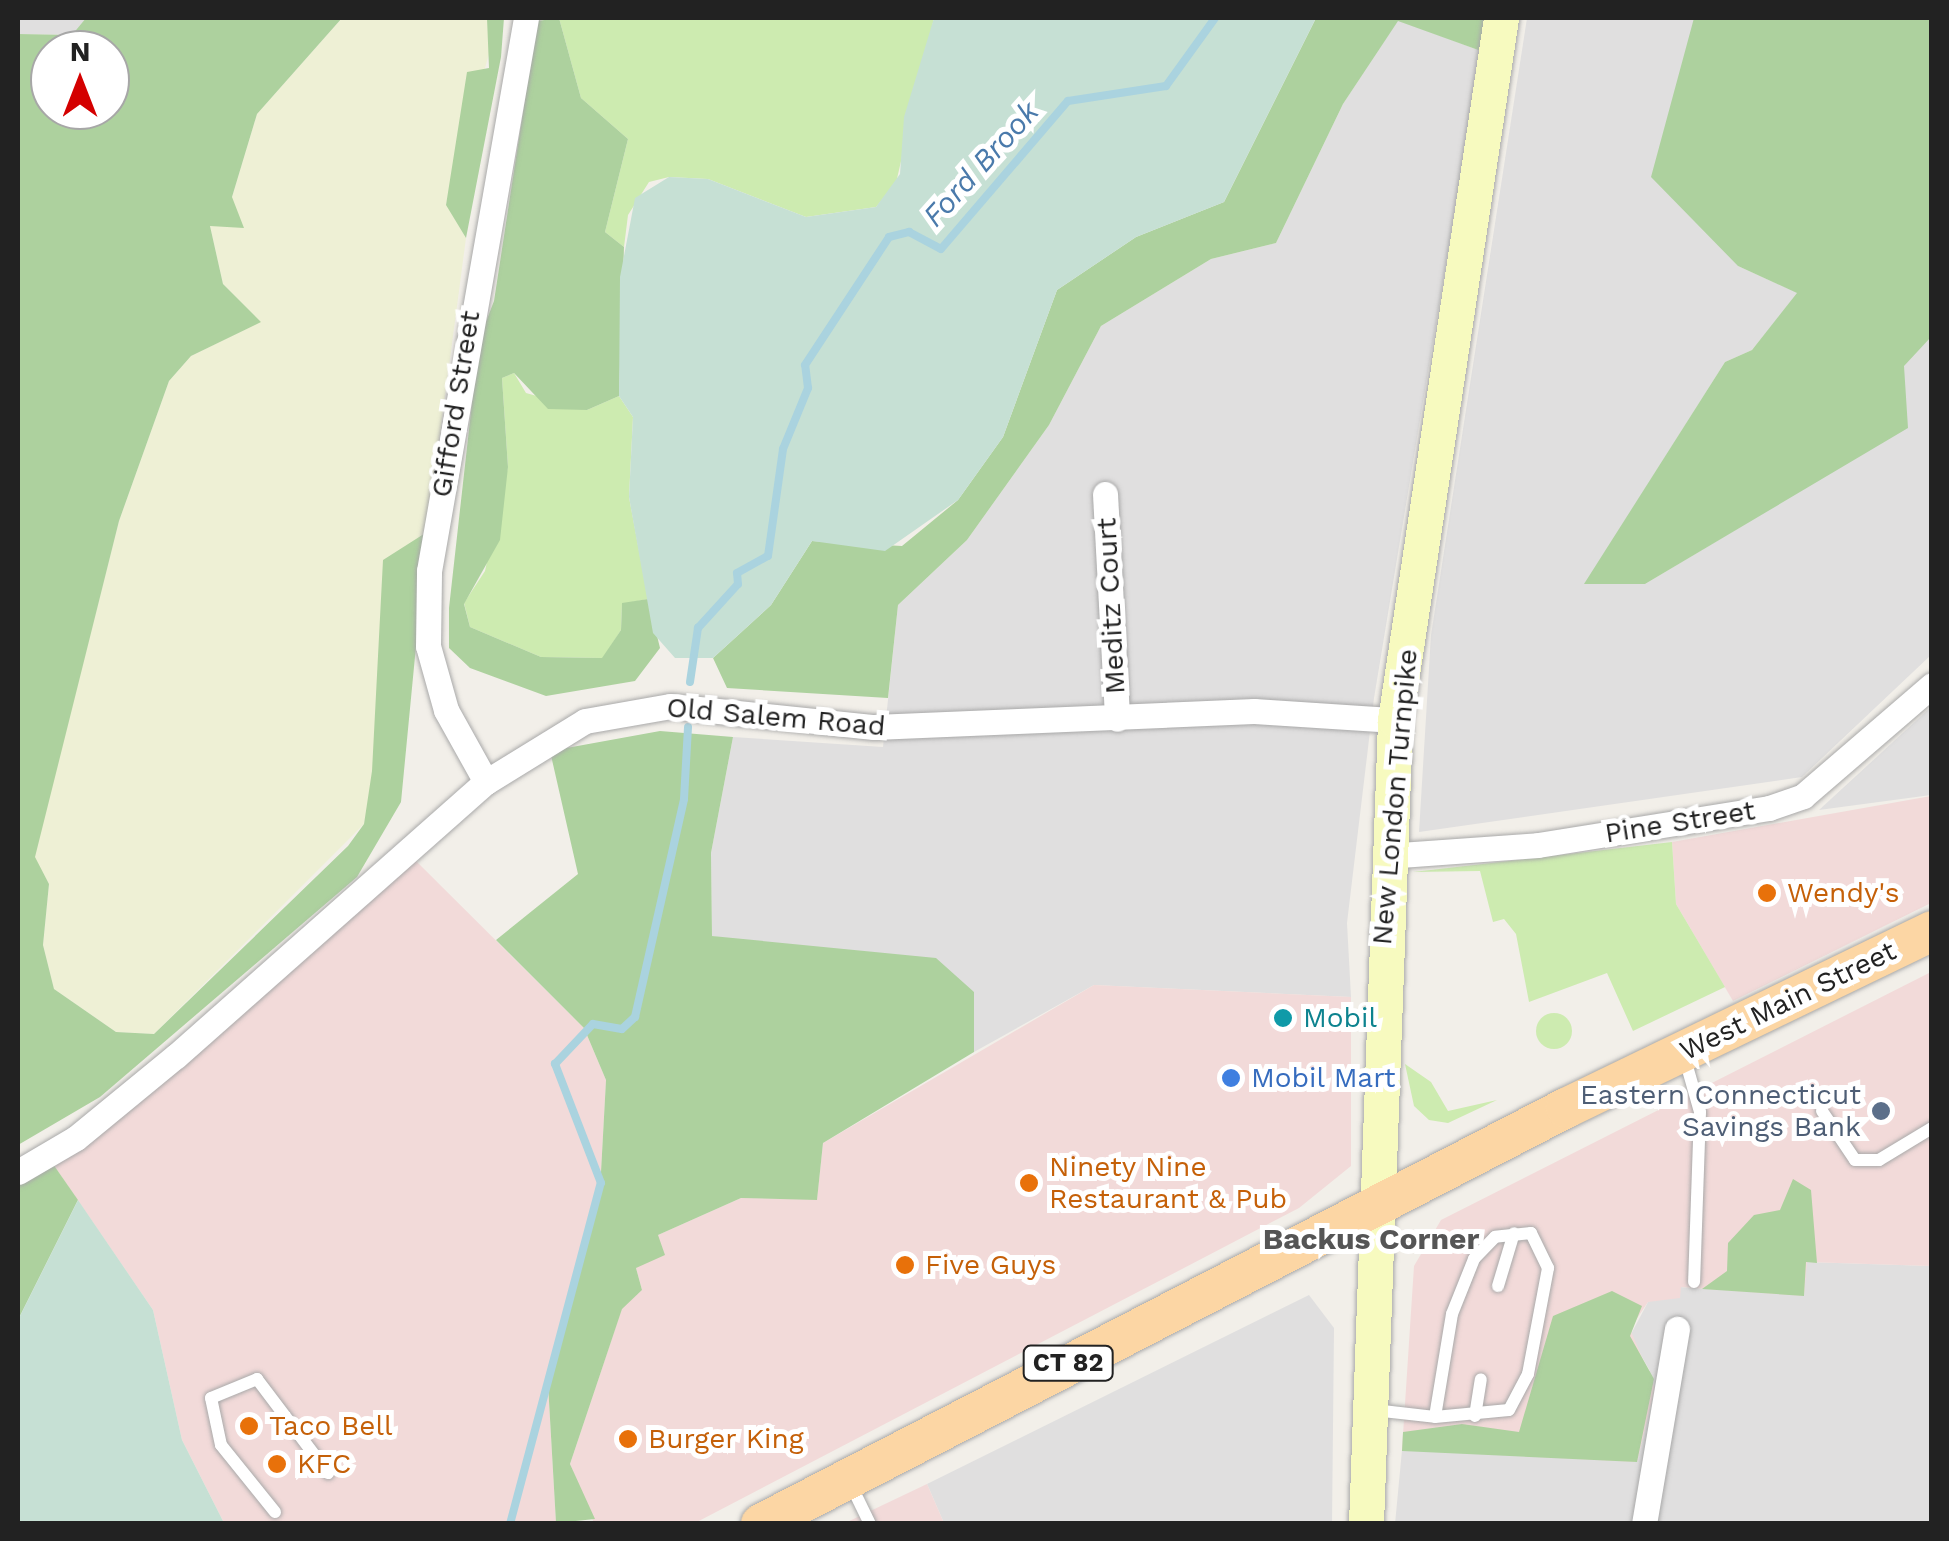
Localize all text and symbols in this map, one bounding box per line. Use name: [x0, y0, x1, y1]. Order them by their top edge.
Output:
north arrow: [30, 30, 130, 130]
text: N: [70, 35, 90, 68]
water label: Ford Brook: [915, 94, 1047, 234]
street label: Gifford Street: [425, 308, 487, 500]
street label: Meditz Court: [1090, 517, 1132, 695]
street label: New London Turnpike: [1365, 647, 1425, 947]
street label: Old Salem Road: [665, 691, 887, 743]
street label: Pine Street: [1602, 794, 1758, 850]
place label: Wendy's: [1787, 876, 1899, 910]
marker: Wendy's: [1756, 882, 1778, 904]
street label: West Main Street: [1674, 934, 1902, 1068]
place label: Mobil: [1303, 1001, 1377, 1035]
marker: Mobil: [1272, 1007, 1294, 1029]
place label: Mobil Mart: [1251, 1061, 1397, 1095]
marker: Mobil Mart: [1220, 1067, 1242, 1089]
place label: Eastern Connecticut Savings Bank: [1580, 1078, 1861, 1144]
marker: Eastern Connecticut Savings Bank: [1870, 1100, 1892, 1122]
place label: Ninety Nine Restaurant & Pub: [1049, 1150, 1287, 1216]
marker: Ninety Nine Restaurant & Pub: [1018, 1172, 1040, 1194]
district label: Backus Corner: [1263, 1221, 1479, 1257]
place label: Five Guys: [925, 1248, 1056, 1282]
marker: Five Guys: [894, 1254, 916, 1276]
road number: CT 82: [1020, 1343, 1116, 1383]
place label: Taco Bell: [269, 1409, 393, 1443]
marker: Taco Bell: [238, 1415, 260, 1437]
place label: Burger King: [648, 1422, 804, 1456]
marker: Burger King: [617, 1428, 639, 1450]
place label: KFC: [297, 1447, 351, 1481]
marker: KFC: [266, 1453, 288, 1475]

